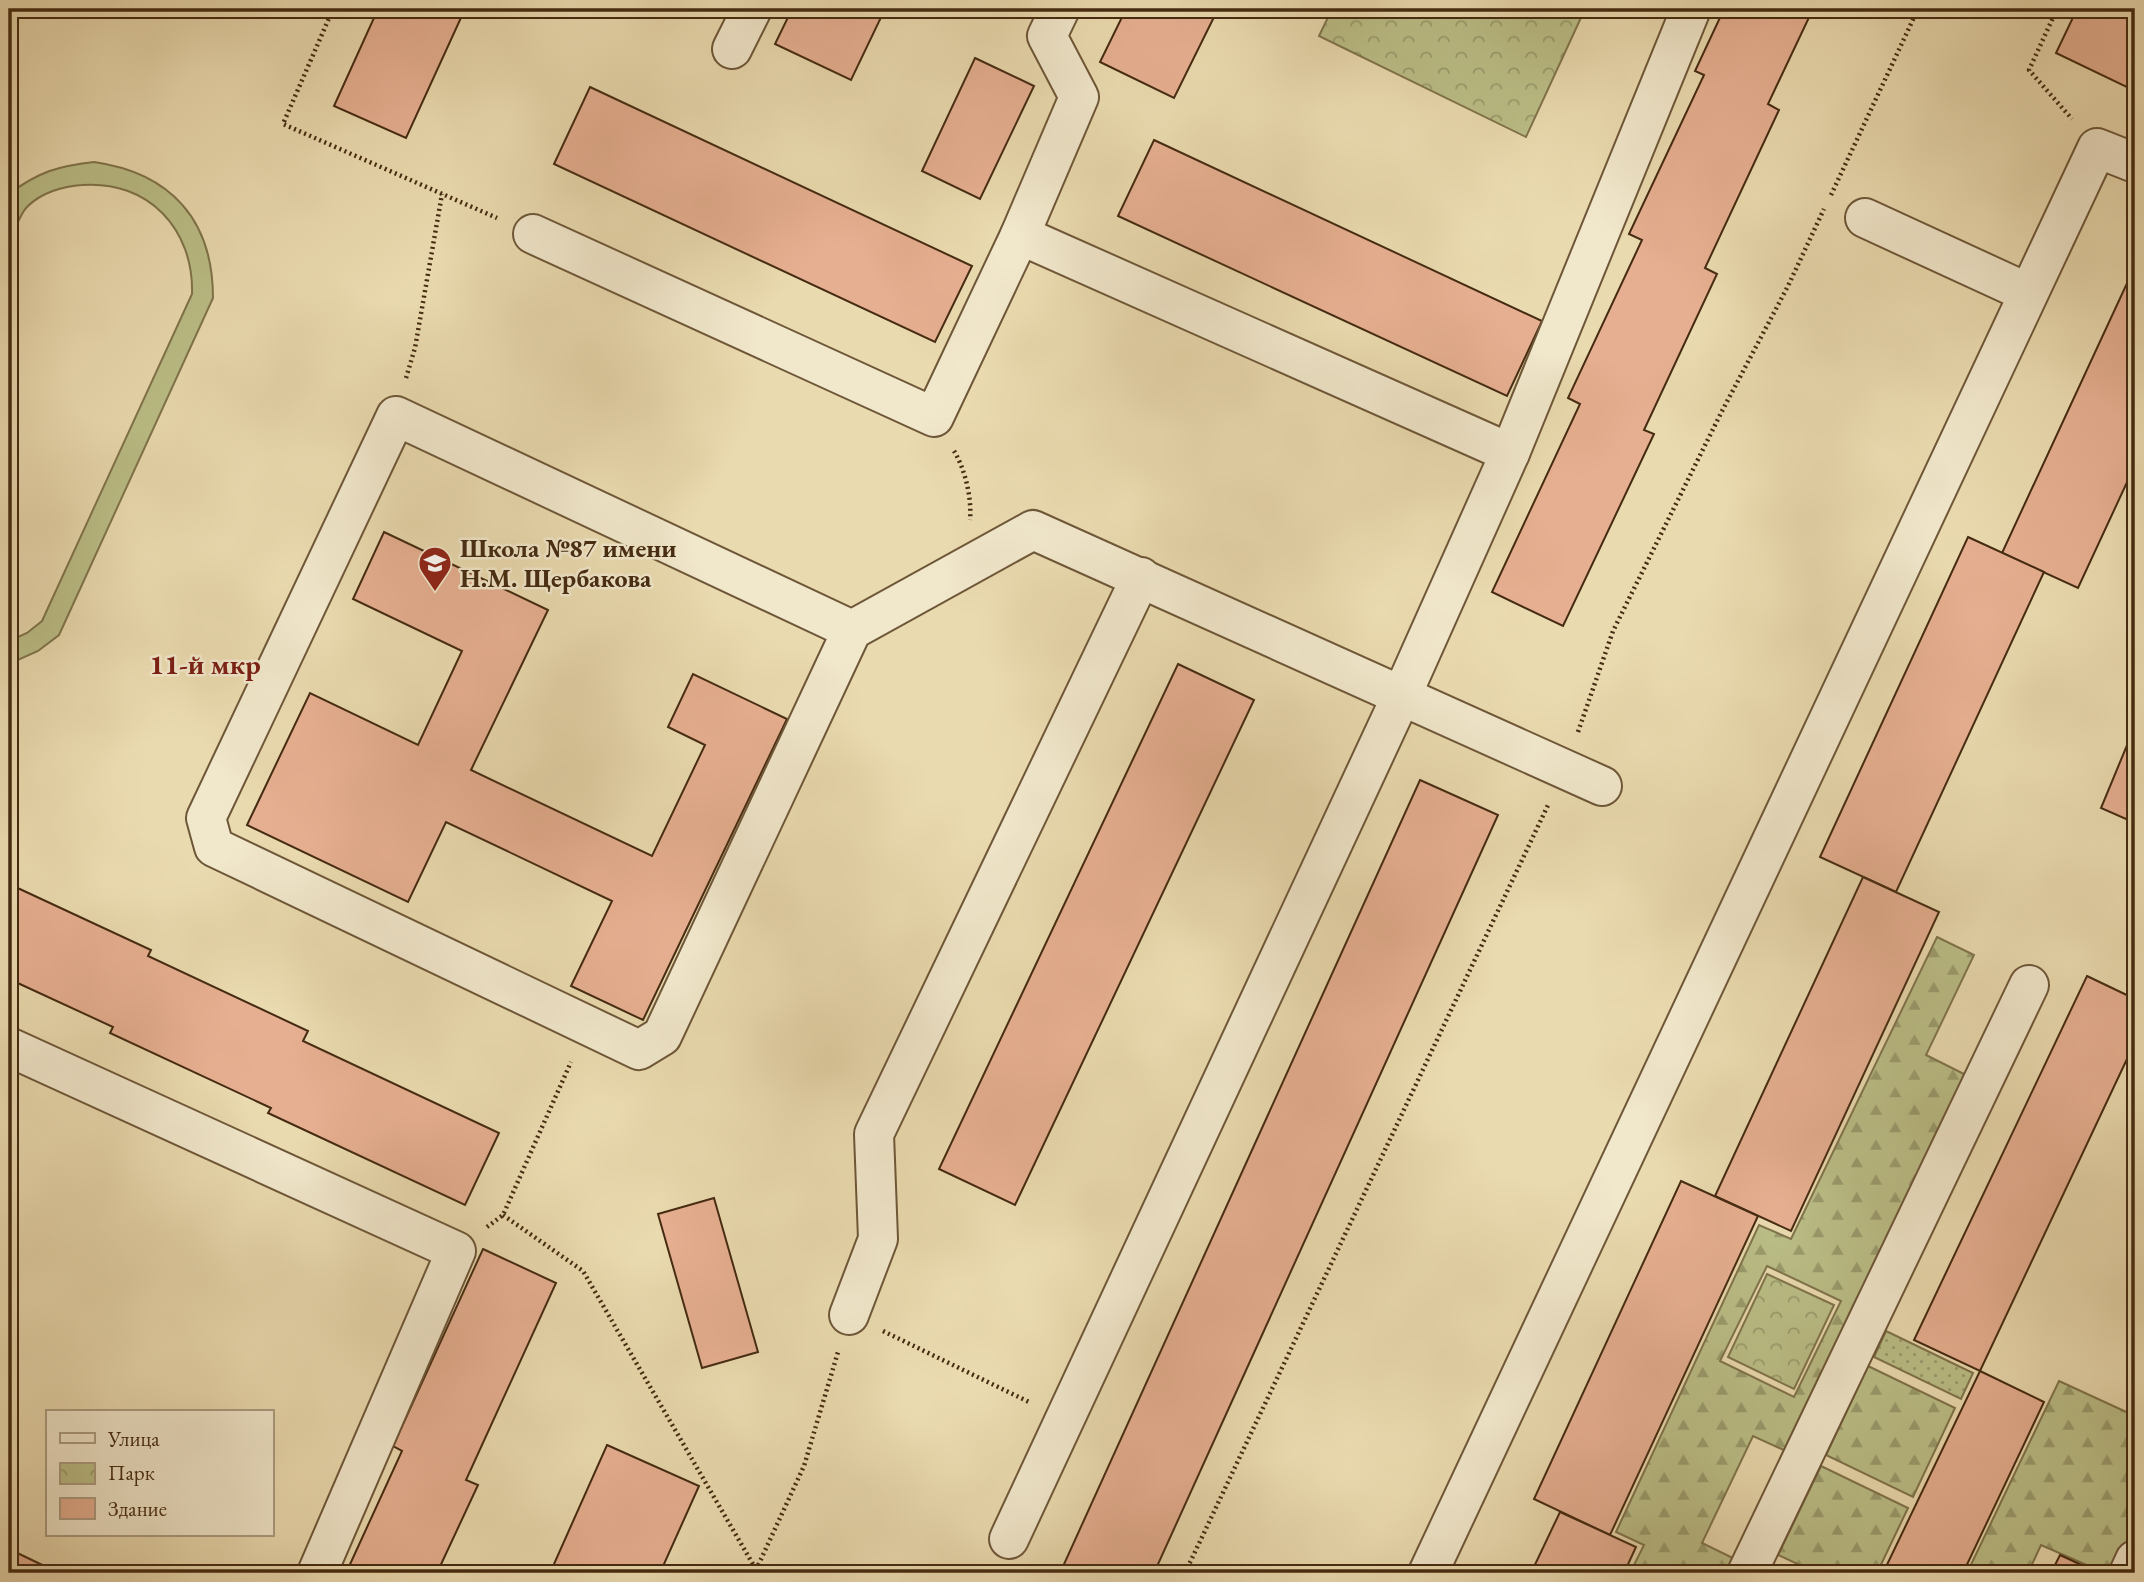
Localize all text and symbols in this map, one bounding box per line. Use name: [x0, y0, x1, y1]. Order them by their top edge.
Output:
place label: Школа №87 имени Н.М. Щербакова: [460, 531, 677, 595]
school or university icon: Школа №87 имени Н.М. Щербакова: [416, 544, 454, 593]
district label: 11-й мкр: [149, 646, 261, 682]
legend: [46, 1410, 273, 1536]
text: Улица: [107, 1425, 160, 1452]
text: Парк: [108, 1459, 155, 1486]
text: Здание: [108, 1495, 167, 1522]

